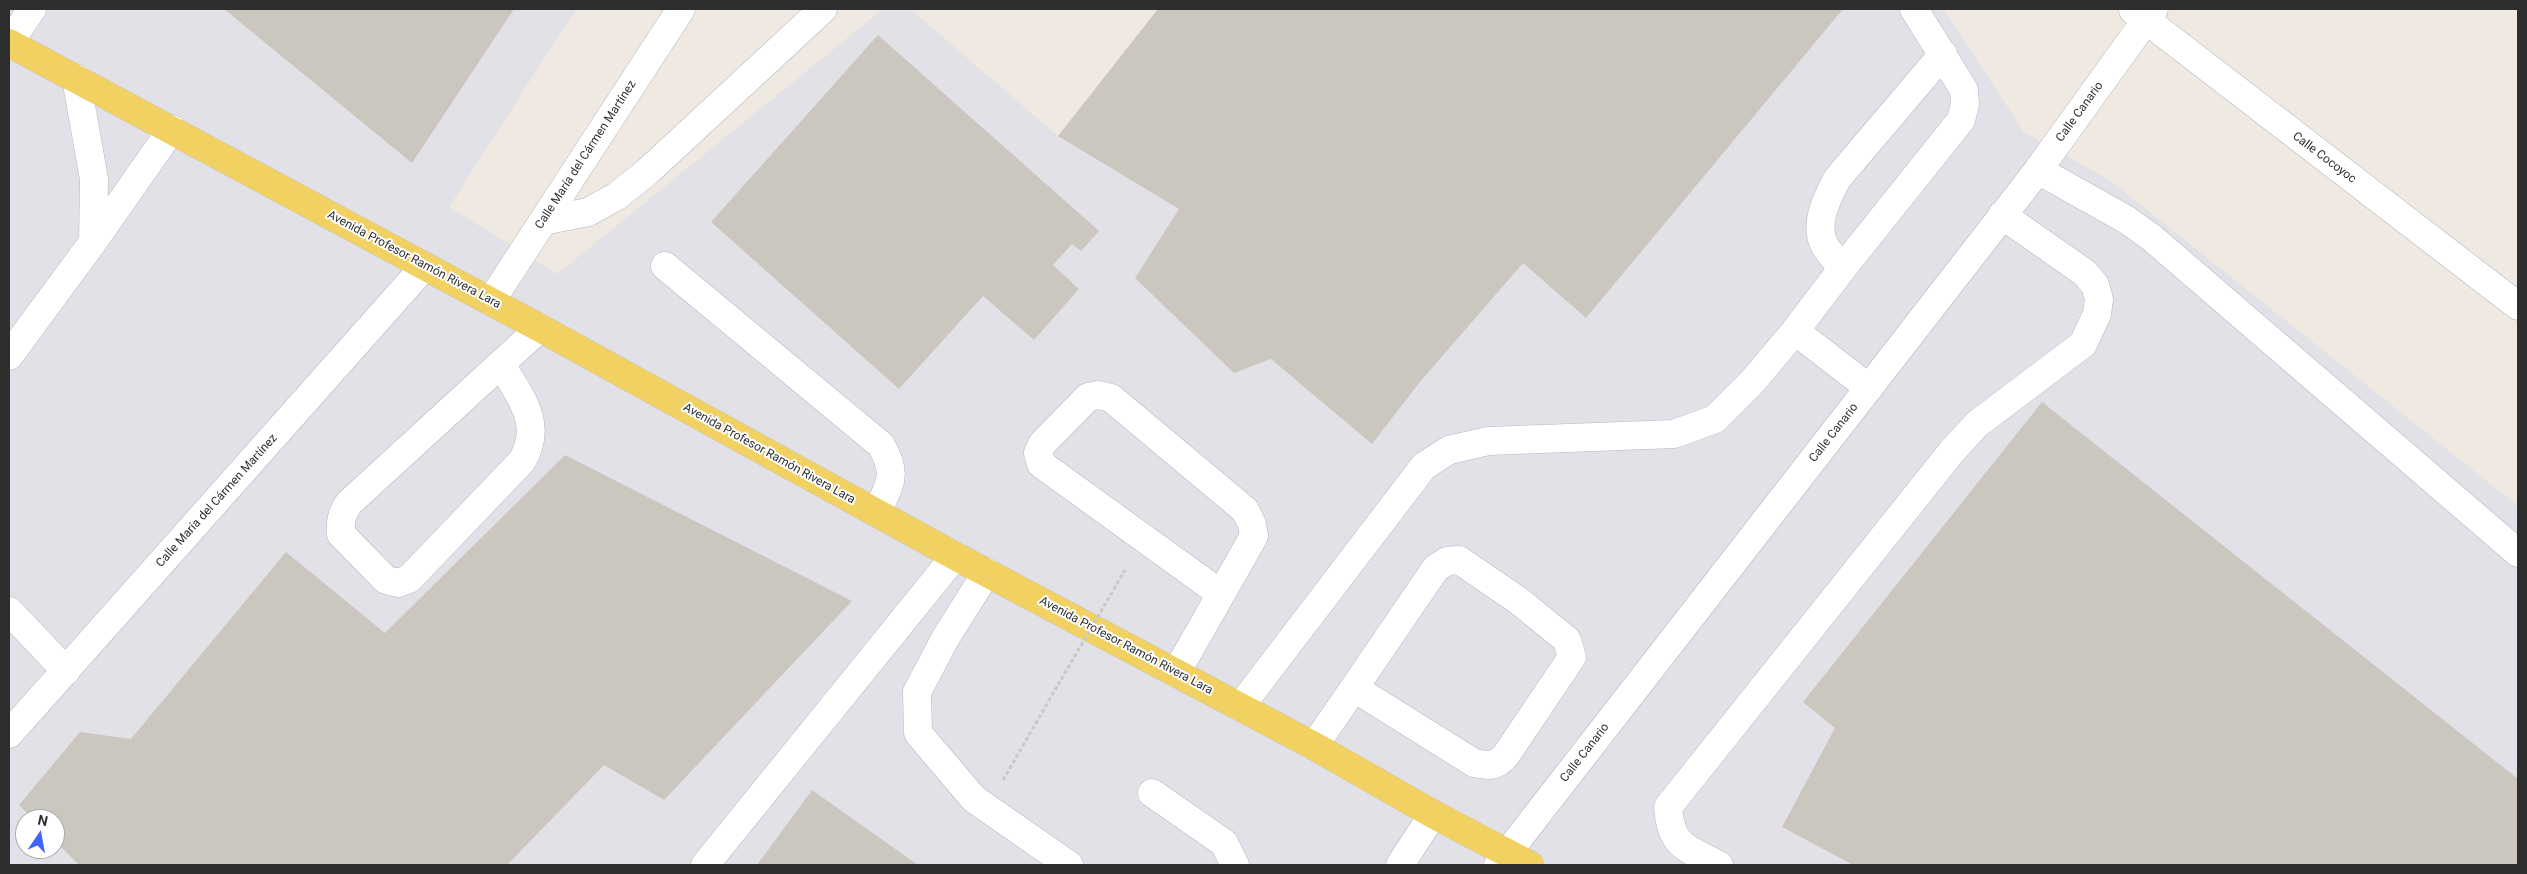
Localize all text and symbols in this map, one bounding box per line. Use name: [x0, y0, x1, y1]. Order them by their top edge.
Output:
street label: Calle María del Cármen Martínez: [533, 78, 639, 232]
street label: Calle Canario: [2053, 79, 2107, 145]
street label: Calle Cocoyoc: [2289, 129, 2359, 187]
street label: Avenida Profesor Ramón Rivera Lara: [325, 208, 503, 312]
street label: Avenida Profesor Ramón Rivera Lara: [681, 401, 857, 507]
street label: Calle Canario: [1807, 401, 1861, 465]
street label: Calle María del Cármen Martínez: [153, 431, 281, 571]
street label: Avenida Profesor Ramón Rivera Lara: [1037, 594, 1215, 698]
street label: Calle Canario: [1558, 721, 1612, 785]
north arrow: [15, 809, 65, 859]
text: N: [36, 811, 49, 829]

